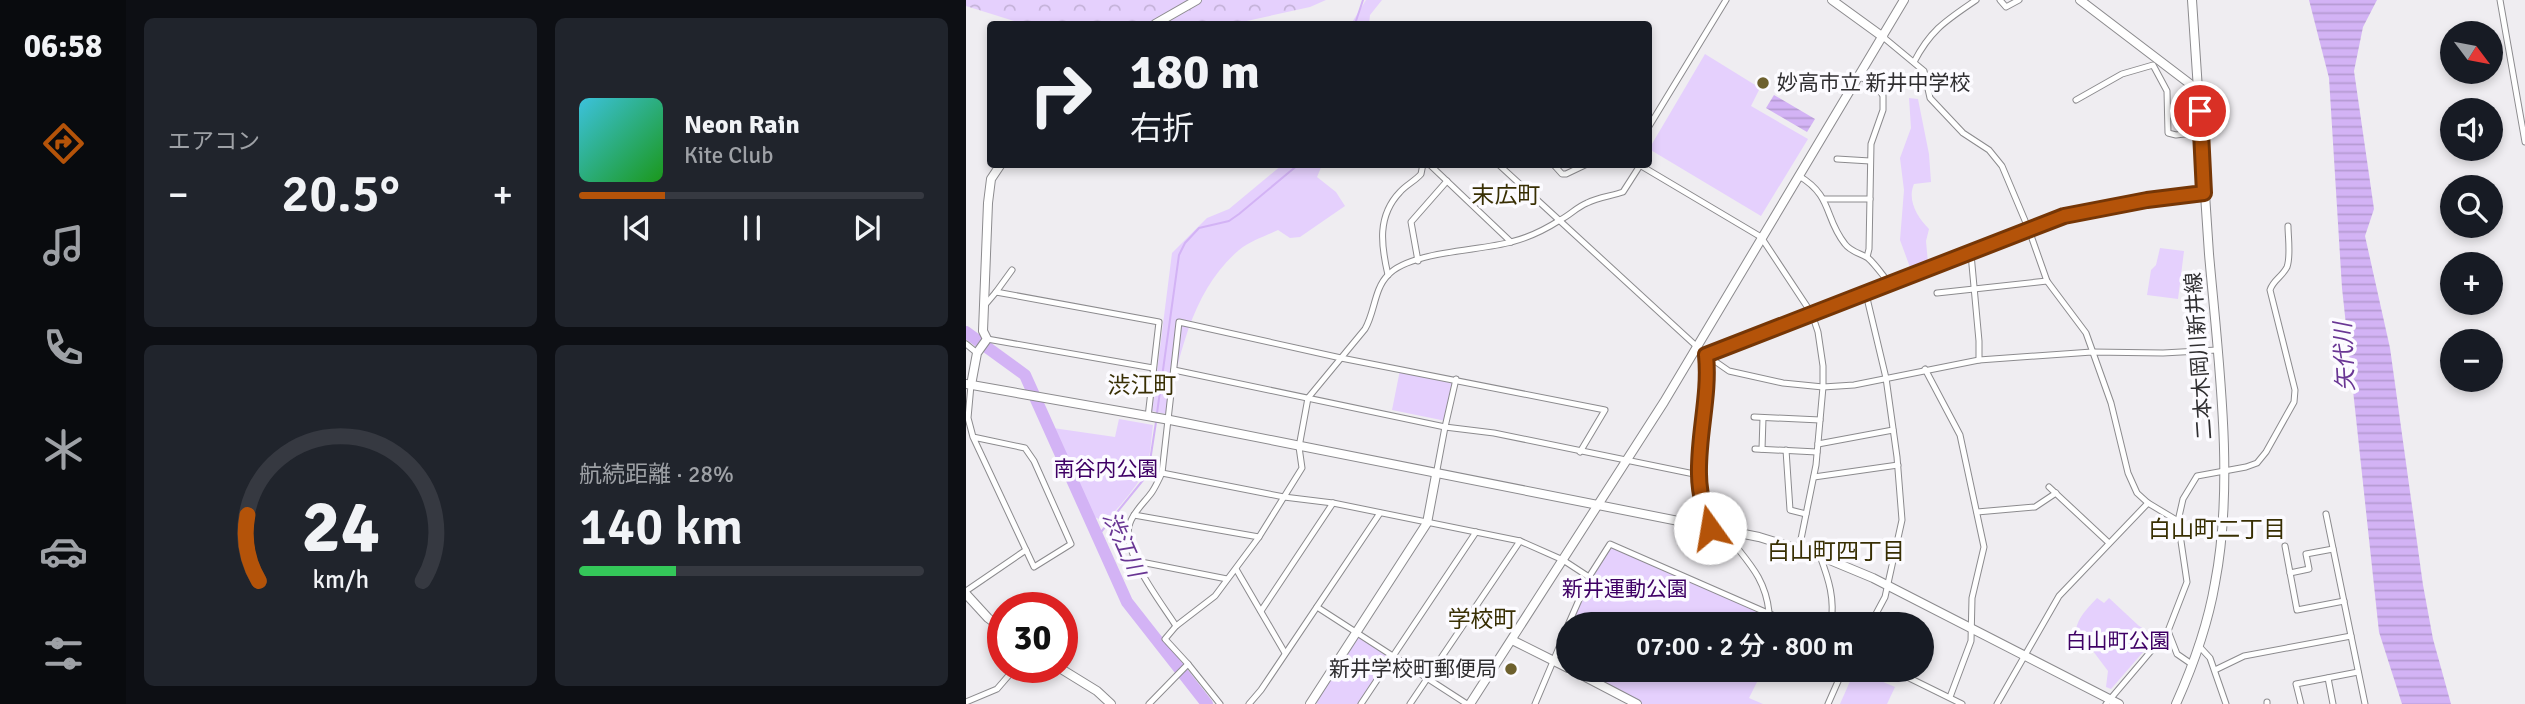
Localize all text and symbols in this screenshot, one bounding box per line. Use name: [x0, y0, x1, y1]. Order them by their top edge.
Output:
north arrow: [2440, 21, 2502, 84]
map controls: [2440, 21, 2503, 392]
text: 06:58: [24, 27, 102, 66]
text: 180 m: [1130, 42, 1260, 102]
icon: right: [1015, 49, 1106, 140]
place label: 妙高市立 新井中学校: [1777, 70, 1971, 96]
marker: 妙高市立 新井中学校: [1755, 75, 1771, 91]
pin: [2170, 81, 2230, 141]
icon: arrive: [2181, 92, 2219, 130]
button: sound: [2440, 98, 2503, 161]
text: Neon Rain: [684, 109, 800, 141]
text: 右折: [1130, 109, 1194, 148]
icon: directions: [39, 119, 88, 168]
text: エアコン: [168, 127, 260, 156]
text: Kite Club: [684, 141, 773, 170]
text: 20.5°: [281, 162, 400, 226]
text: −: [168, 171, 189, 218]
text: +: [492, 171, 513, 218]
button: search: [2440, 175, 2503, 238]
district label: 末広町: [1472, 181, 1541, 210]
icon: previous: [618, 209, 656, 247]
icon: pause: [733, 209, 771, 247]
icon: next: [848, 209, 886, 247]
icon: music: [39, 221, 88, 270]
button: +: [2440, 252, 2503, 315]
street label: 二本木岡川新井線: [2180, 271, 2218, 441]
water label: 矢代川: [2328, 319, 2361, 392]
icon: phone: [39, 323, 88, 372]
button: −: [2440, 329, 2503, 392]
district label: 渋江町: [1108, 371, 1177, 400]
icon: climate: [39, 425, 88, 474]
park label: 南谷内公園: [1054, 456, 1159, 482]
text: 航続距離 · 28%: [579, 460, 734, 489]
text: 24: [301, 484, 380, 573]
position arrow: [1673, 491, 1747, 565]
text: 140 km: [579, 495, 743, 559]
water label: 渋江川: [1096, 507, 1152, 584]
district label: 白山町二丁目: [2148, 515, 2286, 544]
icon: car: [39, 527, 88, 576]
district label: 白山町四丁目: [1767, 537, 1905, 566]
text: km/h: [312, 564, 369, 595]
park label: 新井運動公園: [1562, 576, 1688, 602]
speed limit sign: 30: [987, 592, 1078, 683]
district label: 学校町: [1448, 605, 1517, 634]
park label: 白山町公園: [2066, 628, 2171, 654]
icon: filters: [39, 629, 88, 678]
text: 07:00 · 2 分 · 800 m: [1636, 631, 1854, 663]
place label: 新井学校町郵便局: [1329, 656, 1497, 682]
marker: 新井学校町郵便局: [1503, 661, 1519, 677]

